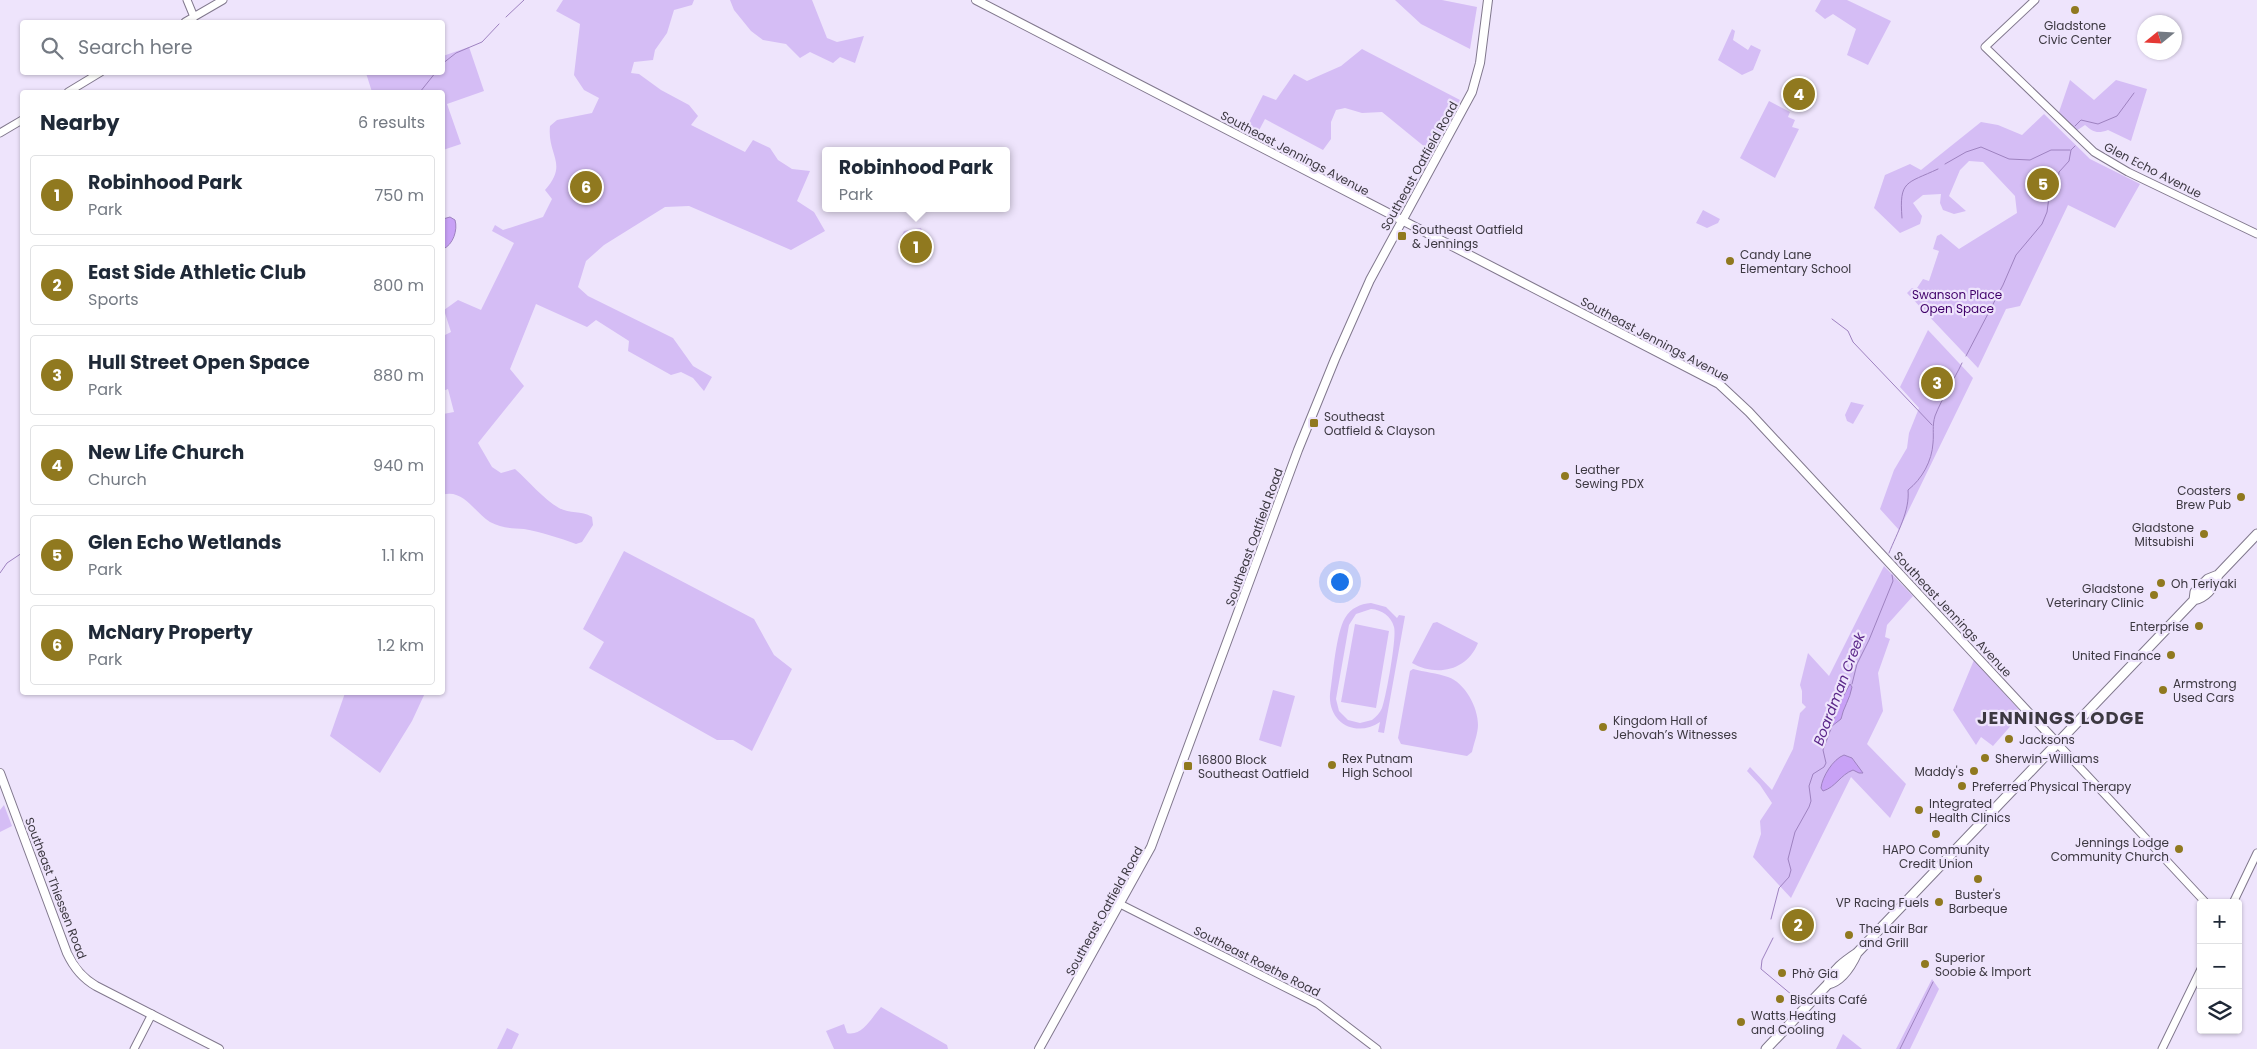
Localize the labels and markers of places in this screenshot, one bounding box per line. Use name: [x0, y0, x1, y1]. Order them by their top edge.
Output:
marker: Gladstone Civic Center: [2069, 4, 2081, 16]
place label: Gladstone Civic Center: [2038, 17, 2112, 48]
pin: 4: [1783, 75, 1815, 113]
pin: 5: [2027, 165, 2059, 203]
pin: 6: [570, 168, 602, 206]
place label: Southeast Oatfield & Jennings: [1412, 221, 1523, 252]
pin: 1: [900, 228, 932, 266]
marker: Southeast Oatfield & Jennings: [1396, 230, 1408, 242]
place label: Candy Lane Elementary School: [1740, 246, 1851, 277]
marker: Candy Lane Elementary School: [1724, 255, 1736, 267]
pin: 3: [1921, 364, 1953, 402]
place label: Southeast Oatfield & Clayson: [1324, 408, 1435, 439]
marker: Southeast Oatfield & Clayson: [1308, 417, 1320, 429]
place label: Leather Sewing PDX: [1575, 461, 1644, 492]
marker: Leather Sewing PDX: [1559, 470, 1571, 482]
place label: Coasters Brew Pub: [2176, 482, 2231, 513]
marker: Coasters Brew Pub: [2235, 491, 2247, 503]
place label: Gladstone Mitsubishi: [2132, 519, 2194, 550]
marker: Gladstone Mitsubishi: [2198, 528, 2210, 540]
place label: Oh Teriyaki: [2171, 575, 2237, 592]
marker: Oh Teriyaki: [2155, 577, 2167, 589]
place label: Gladstone Veterinary Clinic: [2046, 580, 2144, 611]
marker: Gladstone Veterinary Clinic: [2148, 589, 2160, 601]
place label: Enterprise: [2130, 618, 2189, 635]
marker: Enterprise: [2193, 620, 2205, 632]
place label: United Finance: [2072, 647, 2161, 664]
marker: United Finance: [2165, 649, 2177, 661]
place label: Armstrong Used Cars: [2173, 675, 2237, 706]
marker: Armstrong Used Cars: [2157, 684, 2169, 696]
place label: Kingdom Hall of Jehovah’s Witnesses: [1613, 712, 1737, 743]
marker: Kingdom Hall of Jehovah’s Witnesses: [1597, 721, 1609, 733]
place label: Jacksons: [2019, 731, 2075, 748]
marker: Jacksons: [2003, 733, 2015, 745]
place label: Rex Putnam High School: [1342, 750, 1413, 781]
place label: Sherwin-Williams: [1995, 750, 2099, 767]
place label: 16800 Block Southeast Oatfield: [1198, 751, 1309, 782]
marker: Sherwin-Williams: [1979, 752, 1991, 764]
marker: Rex Putnam High School: [1326, 759, 1338, 771]
marker: 16800 Block Southeast Oatfield: [1182, 760, 1194, 772]
place label: Maddy's: [1914, 763, 1964, 780]
marker: Maddy's: [1968, 765, 1980, 777]
place label: Preferred Physical Therapy: [1972, 778, 2131, 795]
marker: Preferred Physical Therapy: [1956, 780, 1968, 792]
place label: Integrated Health Clinics: [1929, 795, 2010, 826]
marker: Integrated Health Clinics: [1913, 804, 1925, 816]
marker: HAPO Community Credit Union: [1930, 828, 1942, 840]
place label: Jennings Lodge Community Church: [2051, 834, 2169, 865]
place label: HAPO Community Credit Union: [1882, 841, 1990, 872]
marker: Jennings Lodge Community Church: [2173, 843, 2185, 855]
marker: Buster's Barbeque: [1972, 873, 1984, 885]
place label: Buster's Barbeque: [1949, 886, 2007, 917]
place label: VP Racing Fuels: [1836, 894, 1929, 911]
marker: VP Racing Fuels: [1933, 896, 1945, 908]
pin: 2: [1782, 906, 1814, 944]
place label: The Lair Bar and Grill: [1859, 920, 1928, 951]
marker: The Lair Bar and Grill: [1843, 929, 1855, 941]
place label: Superior Soobie & Import: [1935, 949, 2031, 980]
marker: Superior Soobie & Import: [1919, 958, 1931, 970]
place label: Phở Gia: [1792, 965, 1838, 982]
marker: Phở Gia: [1776, 967, 1788, 979]
place label: Biscuits Café: [1790, 991, 1867, 1008]
marker: Biscuits Café: [1774, 993, 1786, 1005]
place label: Watts Heating and Cooling: [1751, 1007, 1836, 1038]
marker: Watts Heating and Cooling: [1735, 1016, 1747, 1028]

